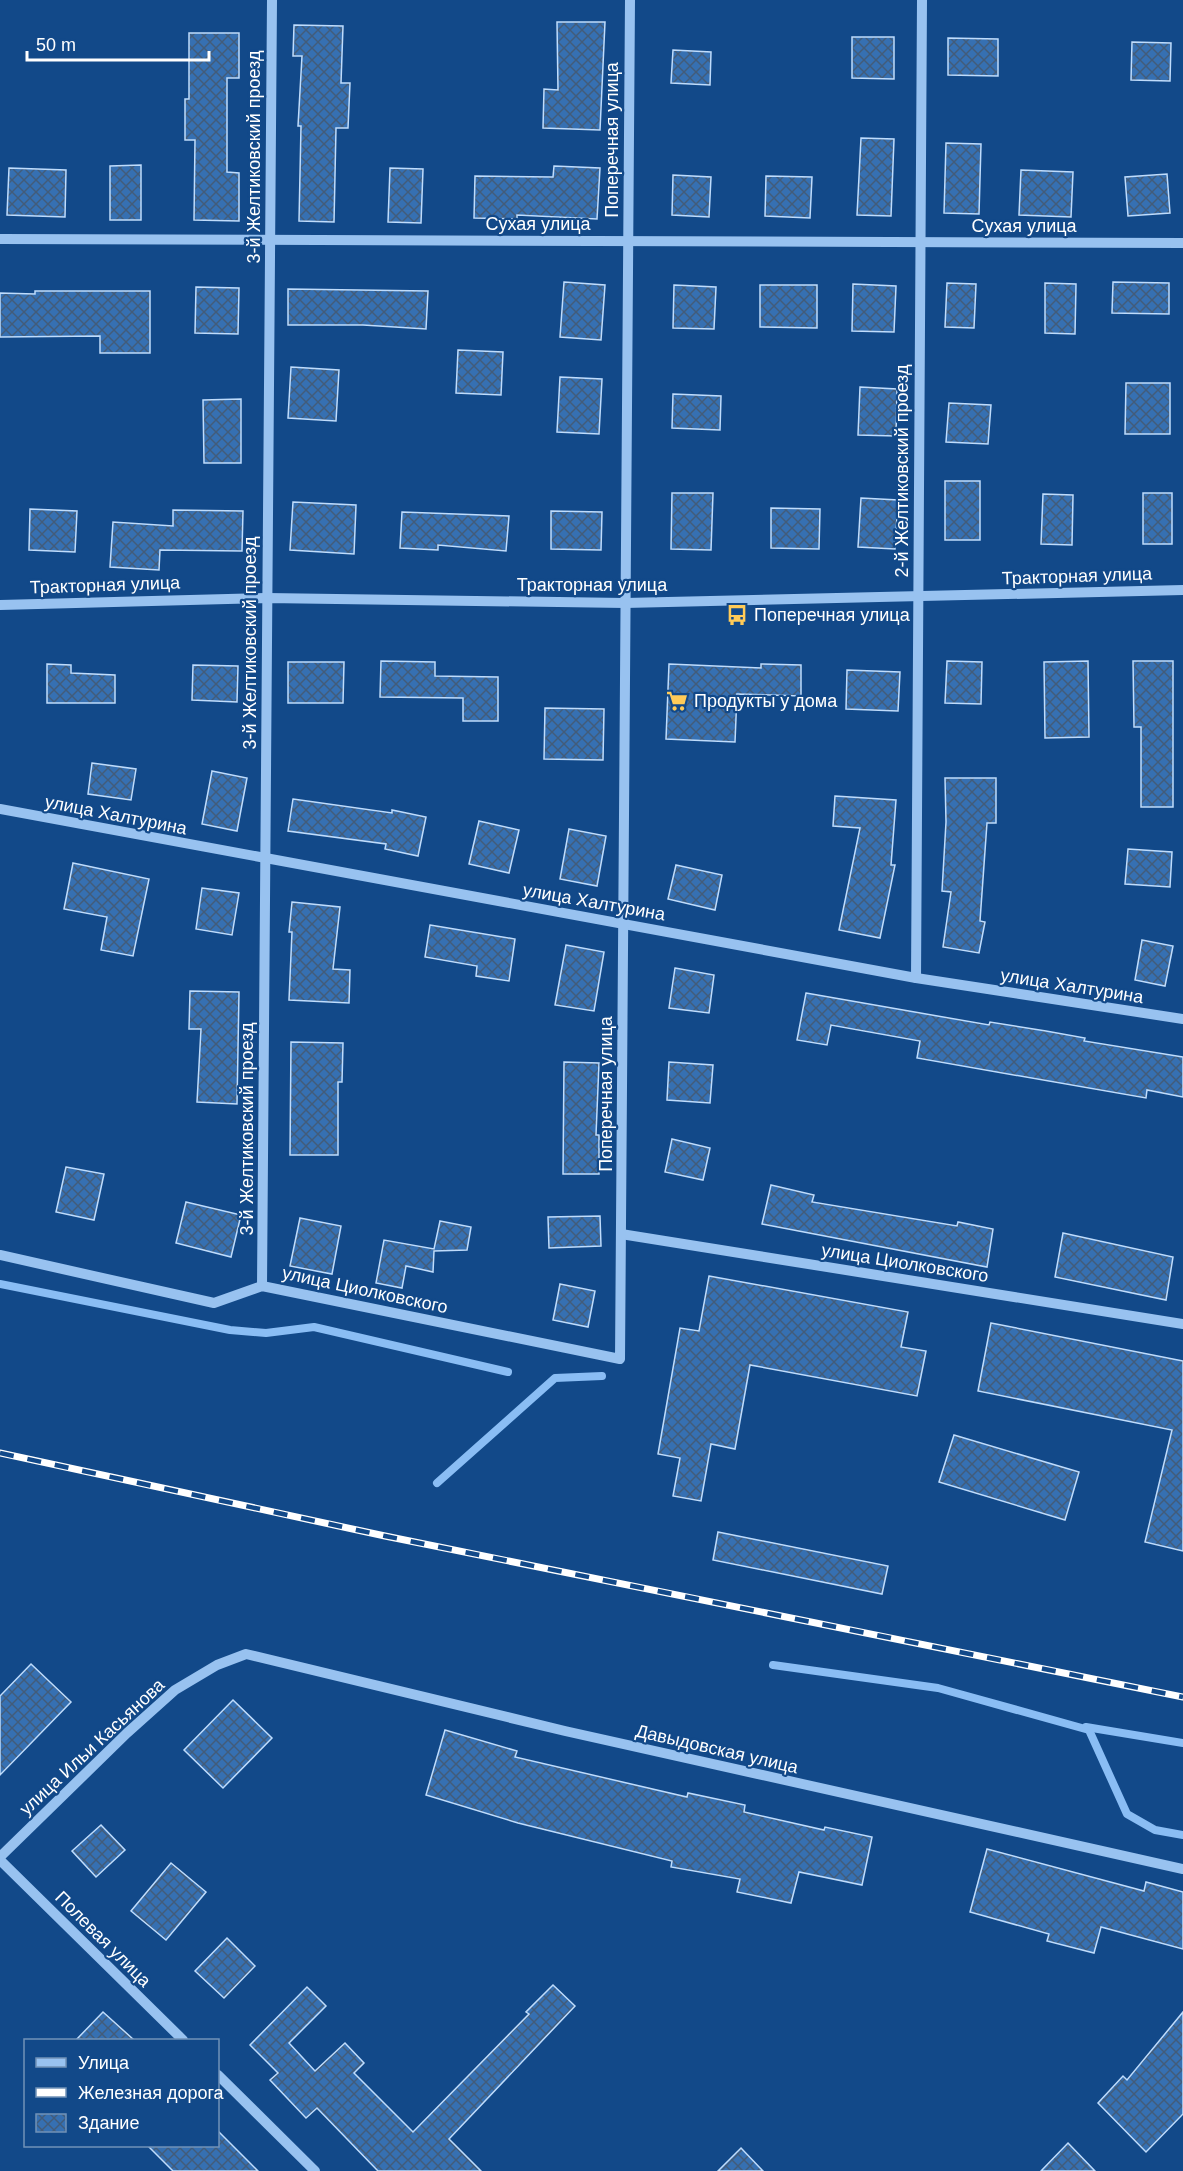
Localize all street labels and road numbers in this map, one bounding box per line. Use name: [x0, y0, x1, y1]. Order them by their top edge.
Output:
street label: 3-й Желтиковский проезд: [244, 50, 264, 263]
street label: Поперечная улица: [602, 61, 622, 218]
street label: Сухая улица: [485, 214, 592, 234]
street label: Сухая улица: [971, 216, 1078, 236]
street label: 2-й Желтиковский проезд: [892, 364, 912, 577]
street label: 3-й Желтиковский проезд: [240, 536, 260, 749]
street label: Тракторная улица: [1002, 563, 1153, 589]
street label: Тракторная улица: [30, 572, 181, 598]
street label: Тракторная улица: [517, 575, 668, 595]
street label: улица Халтурина: [43, 791, 190, 839]
street label: улица Халтурина: [521, 880, 668, 925]
street label: улица Халтурина: [999, 965, 1146, 1007]
street label: Поперечная улица: [596, 1015, 616, 1172]
street label: 3-й Желтиковский проезд: [237, 1022, 257, 1235]
street label: улица Циолковского: [820, 1240, 990, 1286]
street label: улица Циолковского: [280, 1263, 450, 1317]
street label: улица Ильи Касьянова: [16, 1674, 169, 1819]
street label: Давыдовская улица: [634, 1721, 801, 1778]
street label: Полевая улица: [51, 1887, 156, 1992]

